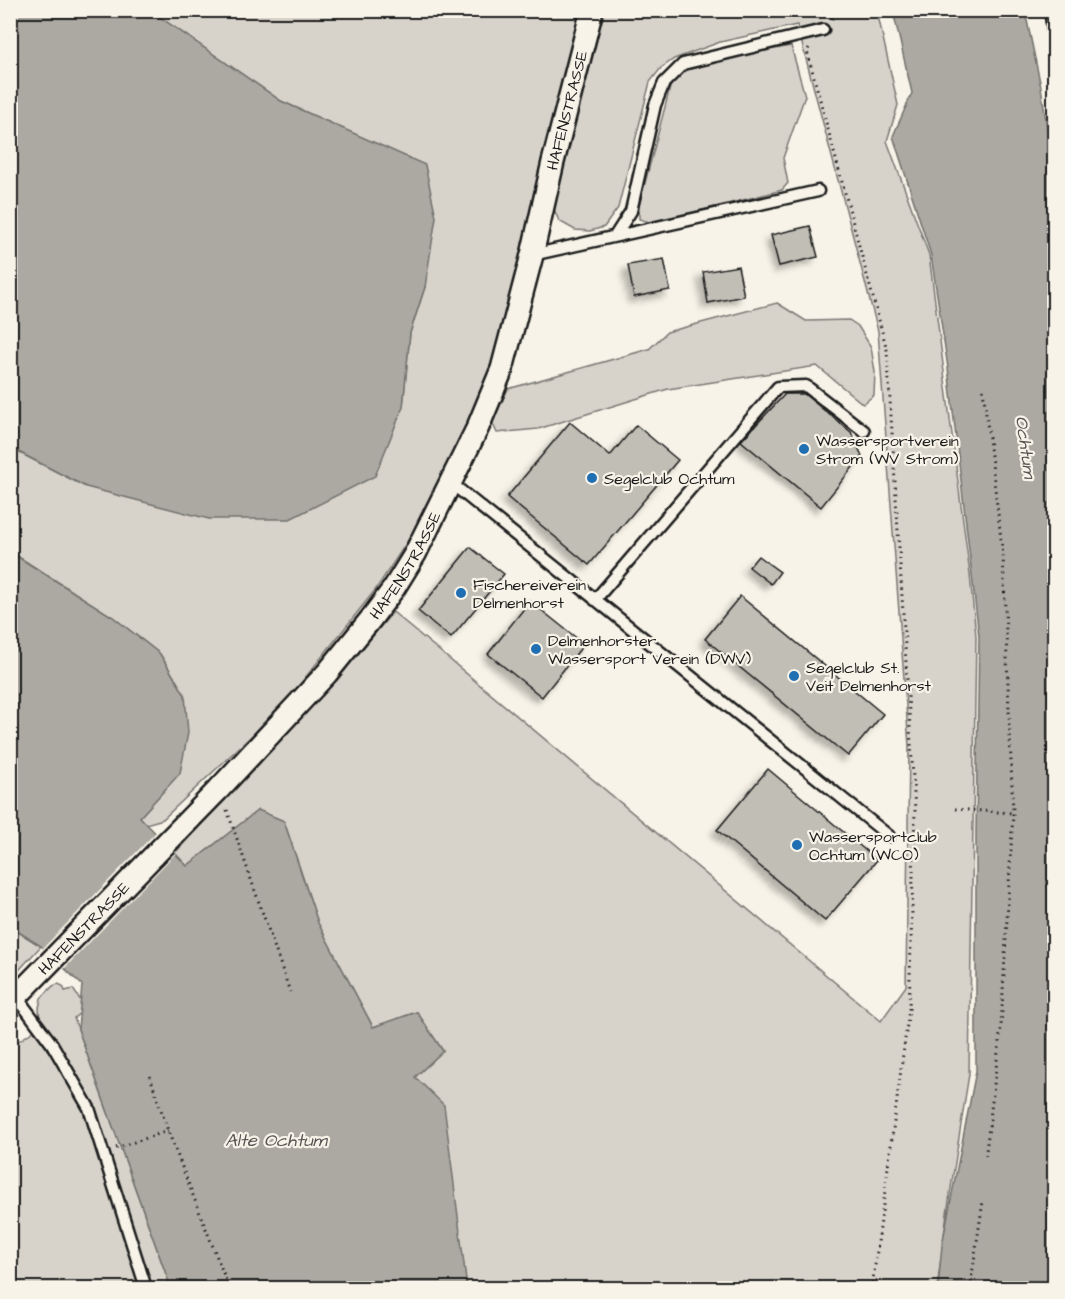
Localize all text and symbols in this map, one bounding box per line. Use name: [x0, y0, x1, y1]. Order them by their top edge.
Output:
street label: HAFENSTRASSE: [542, 48, 593, 172]
water label: Ochtum: [1009, 414, 1043, 482]
place label: Wassersportverein Strom (WV Strom): [816, 430, 959, 470]
marker: Wassersportverein Strom (WV Strom): [797, 442, 811, 456]
place label: Segelclub Ochtum: [604, 468, 735, 491]
marker: Segelclub Ochtum: [585, 471, 599, 485]
street label: HAFENSTRASSE: [364, 508, 447, 624]
place label: Fischereiverein Delmenhorst: [473, 574, 586, 614]
marker: Fischereiverein Delmenhorst: [454, 586, 468, 600]
place label: Delmenhorster Wassersport Verein (DWV): [548, 630, 752, 670]
marker: Delmenhorster Wassersport Verein (DWV): [529, 642, 543, 656]
place label: Segelclub St. Veit Delmenhorst: [806, 657, 931, 697]
marker: Segelclub St. Veit Delmenhorst: [787, 669, 801, 683]
place label: Wassersportclub Ochtum (WCO): [809, 826, 937, 866]
marker: Wassersportclub Ochtum (WCO): [790, 838, 804, 852]
street label: HAFENSTRASSE: [33, 877, 135, 980]
water label: Alte Ochtum: [225, 1128, 329, 1153]

